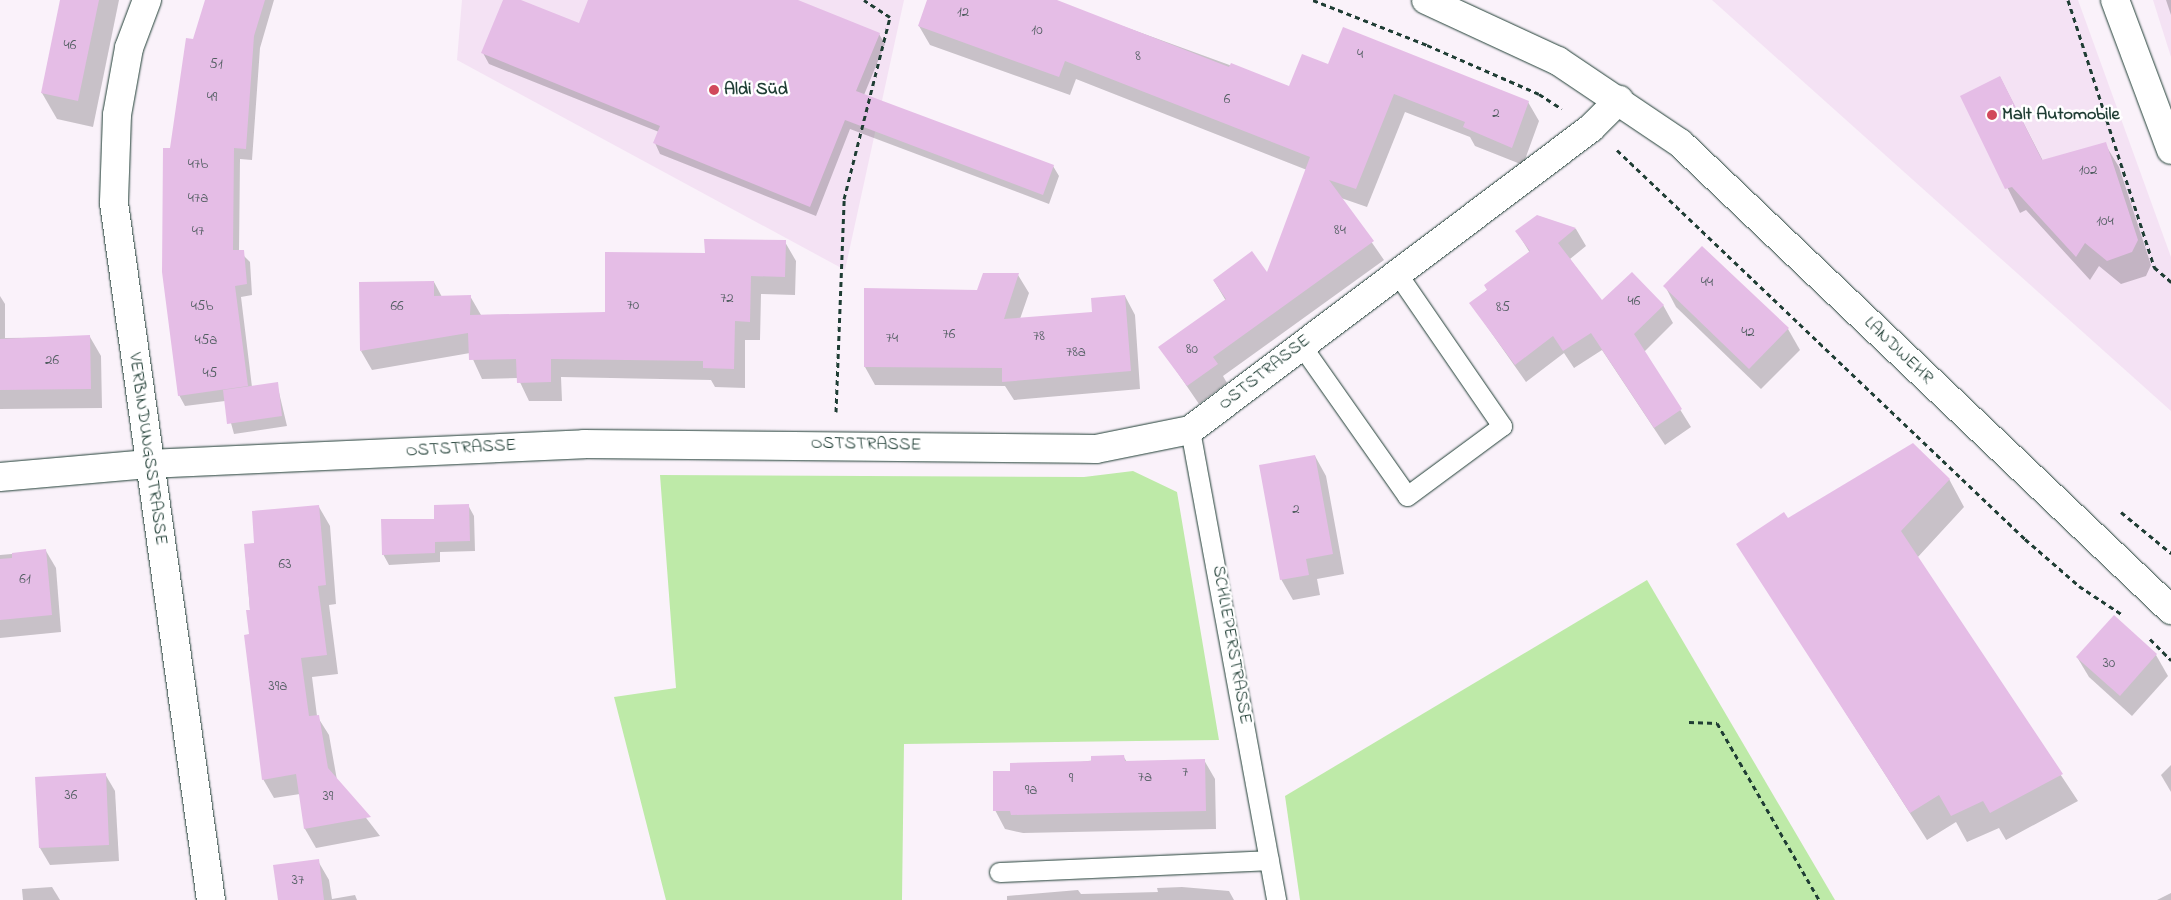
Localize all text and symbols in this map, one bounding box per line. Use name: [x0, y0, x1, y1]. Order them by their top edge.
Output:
house number: 12: [957, 4, 969, 22]
house number: 10: [1031, 22, 1043, 40]
house number: 46: [64, 37, 76, 55]
house number: 4: [1357, 46, 1363, 64]
house number: 8: [1135, 48, 1141, 66]
house number: 51: [209, 56, 223, 74]
place label: Aldi Süd: [724, 79, 788, 101]
marker: Aldi Süd: [708, 84, 720, 96]
house number: 49: [207, 89, 217, 107]
house number: 6: [1224, 91, 1230, 109]
place label: Malt Automobile: [2002, 104, 2120, 126]
house number: 2: [1492, 105, 1500, 123]
marker: Malt Automobile: [1986, 109, 1998, 121]
house number: 47b: [188, 156, 208, 174]
house number: 102: [2079, 162, 2097, 180]
house number: 47a: [188, 190, 208, 208]
house number: 104: [2096, 213, 2114, 231]
house number: 84: [1334, 222, 1346, 240]
house number: 47: [192, 223, 204, 241]
house number: 44: [1701, 274, 1713, 292]
house number: 72: [720, 290, 734, 308]
house number: 46: [1628, 293, 1640, 311]
house number: 70: [627, 297, 639, 315]
house number: 45b: [191, 298, 213, 316]
house number: 66: [390, 298, 404, 316]
house number: 85: [1496, 299, 1510, 317]
street label: LANDWEHR: [1859, 313, 1937, 389]
house number: 42: [1741, 324, 1755, 342]
house number: 76: [943, 326, 955, 344]
house number: 78: [1033, 328, 1045, 346]
house number: 74: [886, 330, 898, 348]
street label: OSTSTRASSE: [1215, 330, 1315, 416]
house number: 45a: [195, 332, 217, 350]
house number: 80: [1186, 341, 1198, 359]
house number: 78a: [1066, 344, 1086, 362]
street label: VERBINDUNGSSTRASSE: [123, 351, 171, 547]
house number: 26: [45, 352, 59, 370]
house number: 45: [203, 365, 217, 383]
street label: OSTSTRASSE: [811, 433, 921, 457]
street label: OSTSTRASSE: [405, 435, 517, 463]
house number: 2: [1292, 501, 1300, 519]
house number: 63: [279, 556, 291, 574]
street label: SCHLIEPERSTRASSE: [1206, 564, 1256, 726]
house number: 61: [19, 571, 31, 589]
house number: 30: [2103, 655, 2115, 673]
house number: 39a: [269, 678, 287, 696]
house number: 7: [1182, 764, 1188, 782]
house number: 7a: [1138, 769, 1152, 787]
house number: 9: [1069, 770, 1073, 788]
house number: 9a: [1025, 782, 1037, 800]
house number: 36: [65, 787, 77, 805]
house number: 39: [323, 788, 333, 806]
house number: 37: [292, 872, 304, 890]

